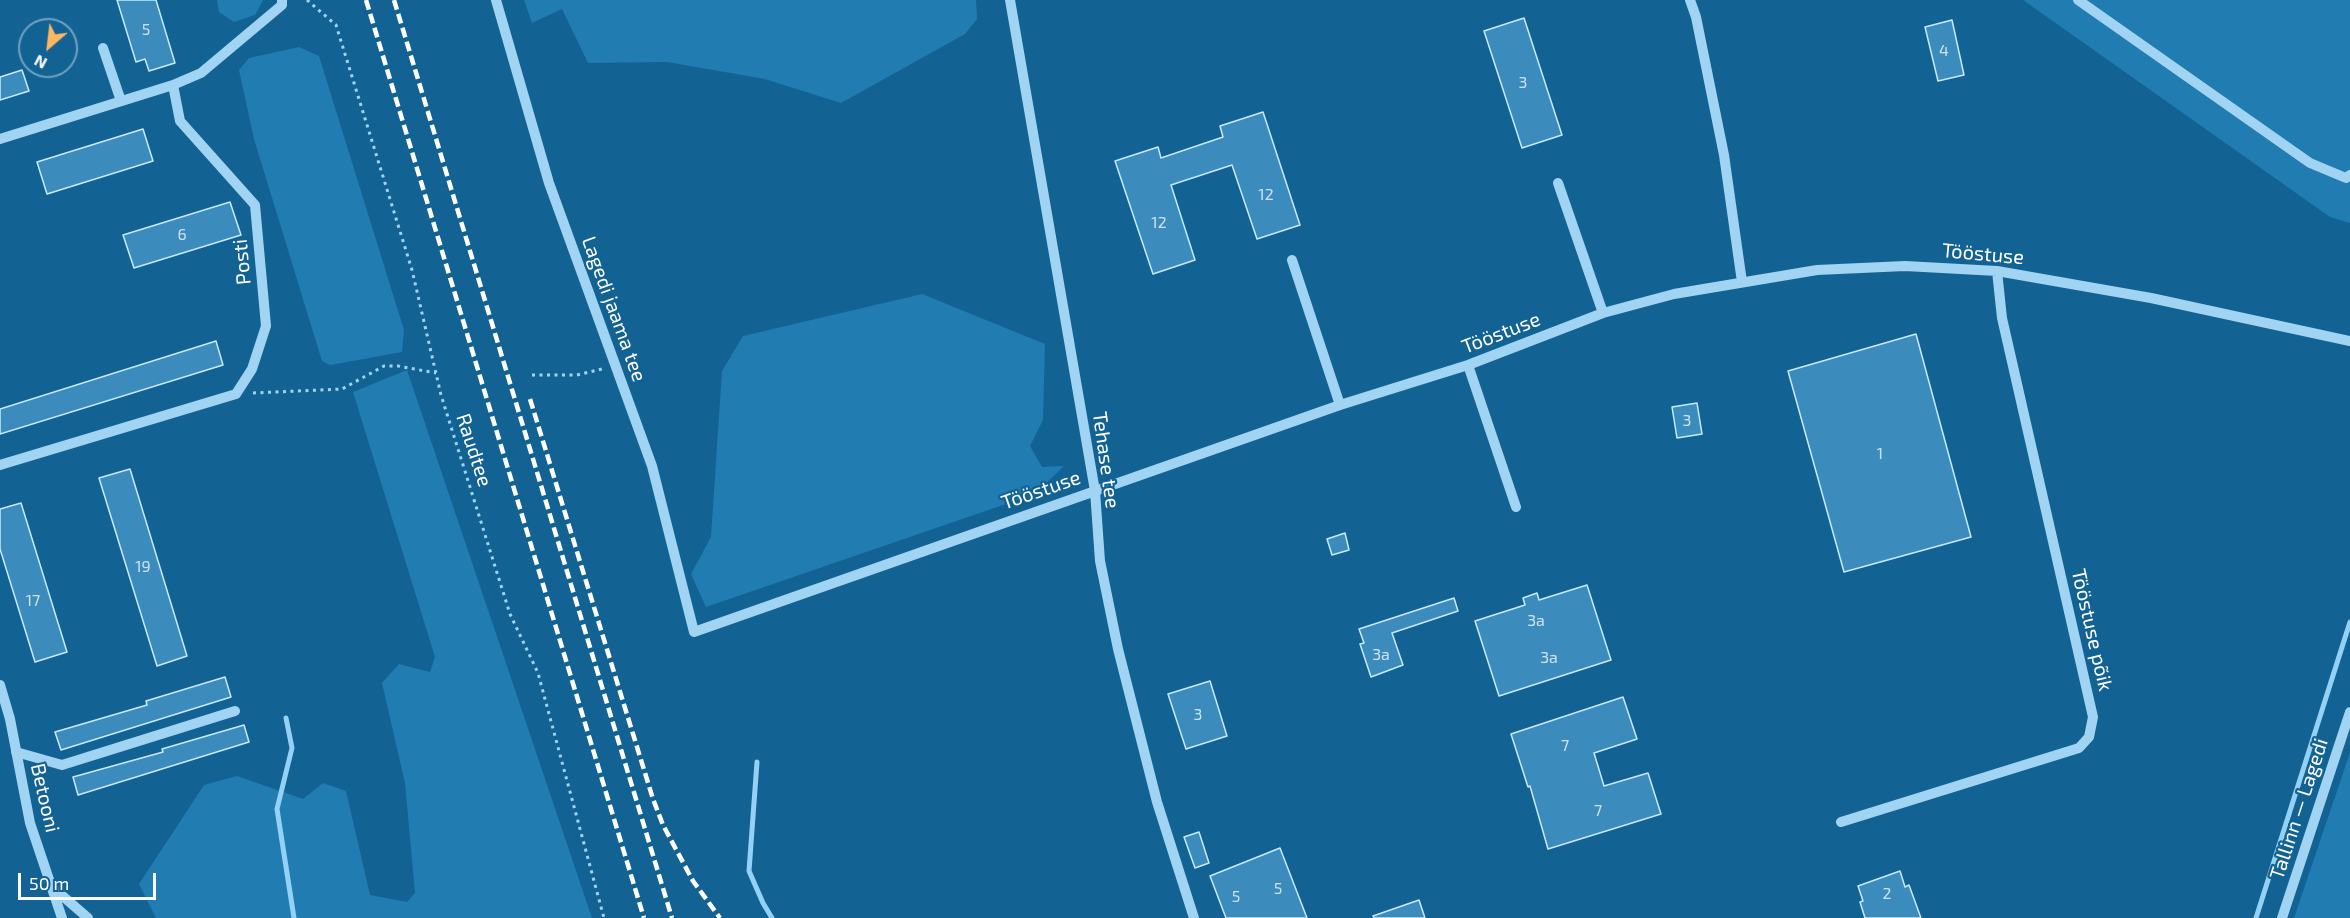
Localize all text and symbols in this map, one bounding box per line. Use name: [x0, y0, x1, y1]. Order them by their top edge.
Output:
north arrow: [18, 18, 78, 78]
house number: 5: [142, 20, 150, 40]
house number: 4: [1939, 41, 1949, 61]
text: N: [31, 51, 50, 74]
house number: 3: [1519, 73, 1527, 93]
house number: 12: [1258, 185, 1274, 205]
house number: 12: [1151, 213, 1167, 233]
house number: 6: [177, 225, 187, 245]
street label: Lagedi jaama tee: [577, 233, 651, 385]
street label: Posti: [228, 238, 256, 286]
street label: Tööstuse: [1941, 238, 2025, 270]
street label: Tööstuse: [1458, 307, 1544, 359]
street label: Raudtee: [451, 410, 497, 490]
street label: Tehase tee: [1087, 410, 1125, 510]
house number: 3: [1683, 411, 1691, 431]
house number: 1: [1877, 444, 1883, 464]
street label: Tööstuse: [998, 465, 1084, 515]
house number: 19: [135, 557, 151, 577]
street label: Tööstuse põik: [2066, 567, 2118, 693]
house number: 17: [26, 591, 40, 611]
house number: 3a: [1527, 611, 1545, 631]
house number: 3a: [1372, 645, 1390, 665]
house number: 3a: [1540, 648, 1558, 668]
house number: 3: [1194, 705, 1202, 725]
street label: Tallinn — Lagedi: [2265, 735, 2333, 883]
house number: 7: [1561, 736, 1569, 756]
street label: Betooni: [25, 761, 65, 835]
house number: 7: [1594, 801, 1602, 821]
scale bar: [21, 861, 159, 899]
text: 50 m: [29, 872, 69, 894]
house number: 5: [1274, 879, 1282, 899]
house number: 2: [1883, 884, 1891, 904]
house number: 5: [1232, 887, 1240, 907]

